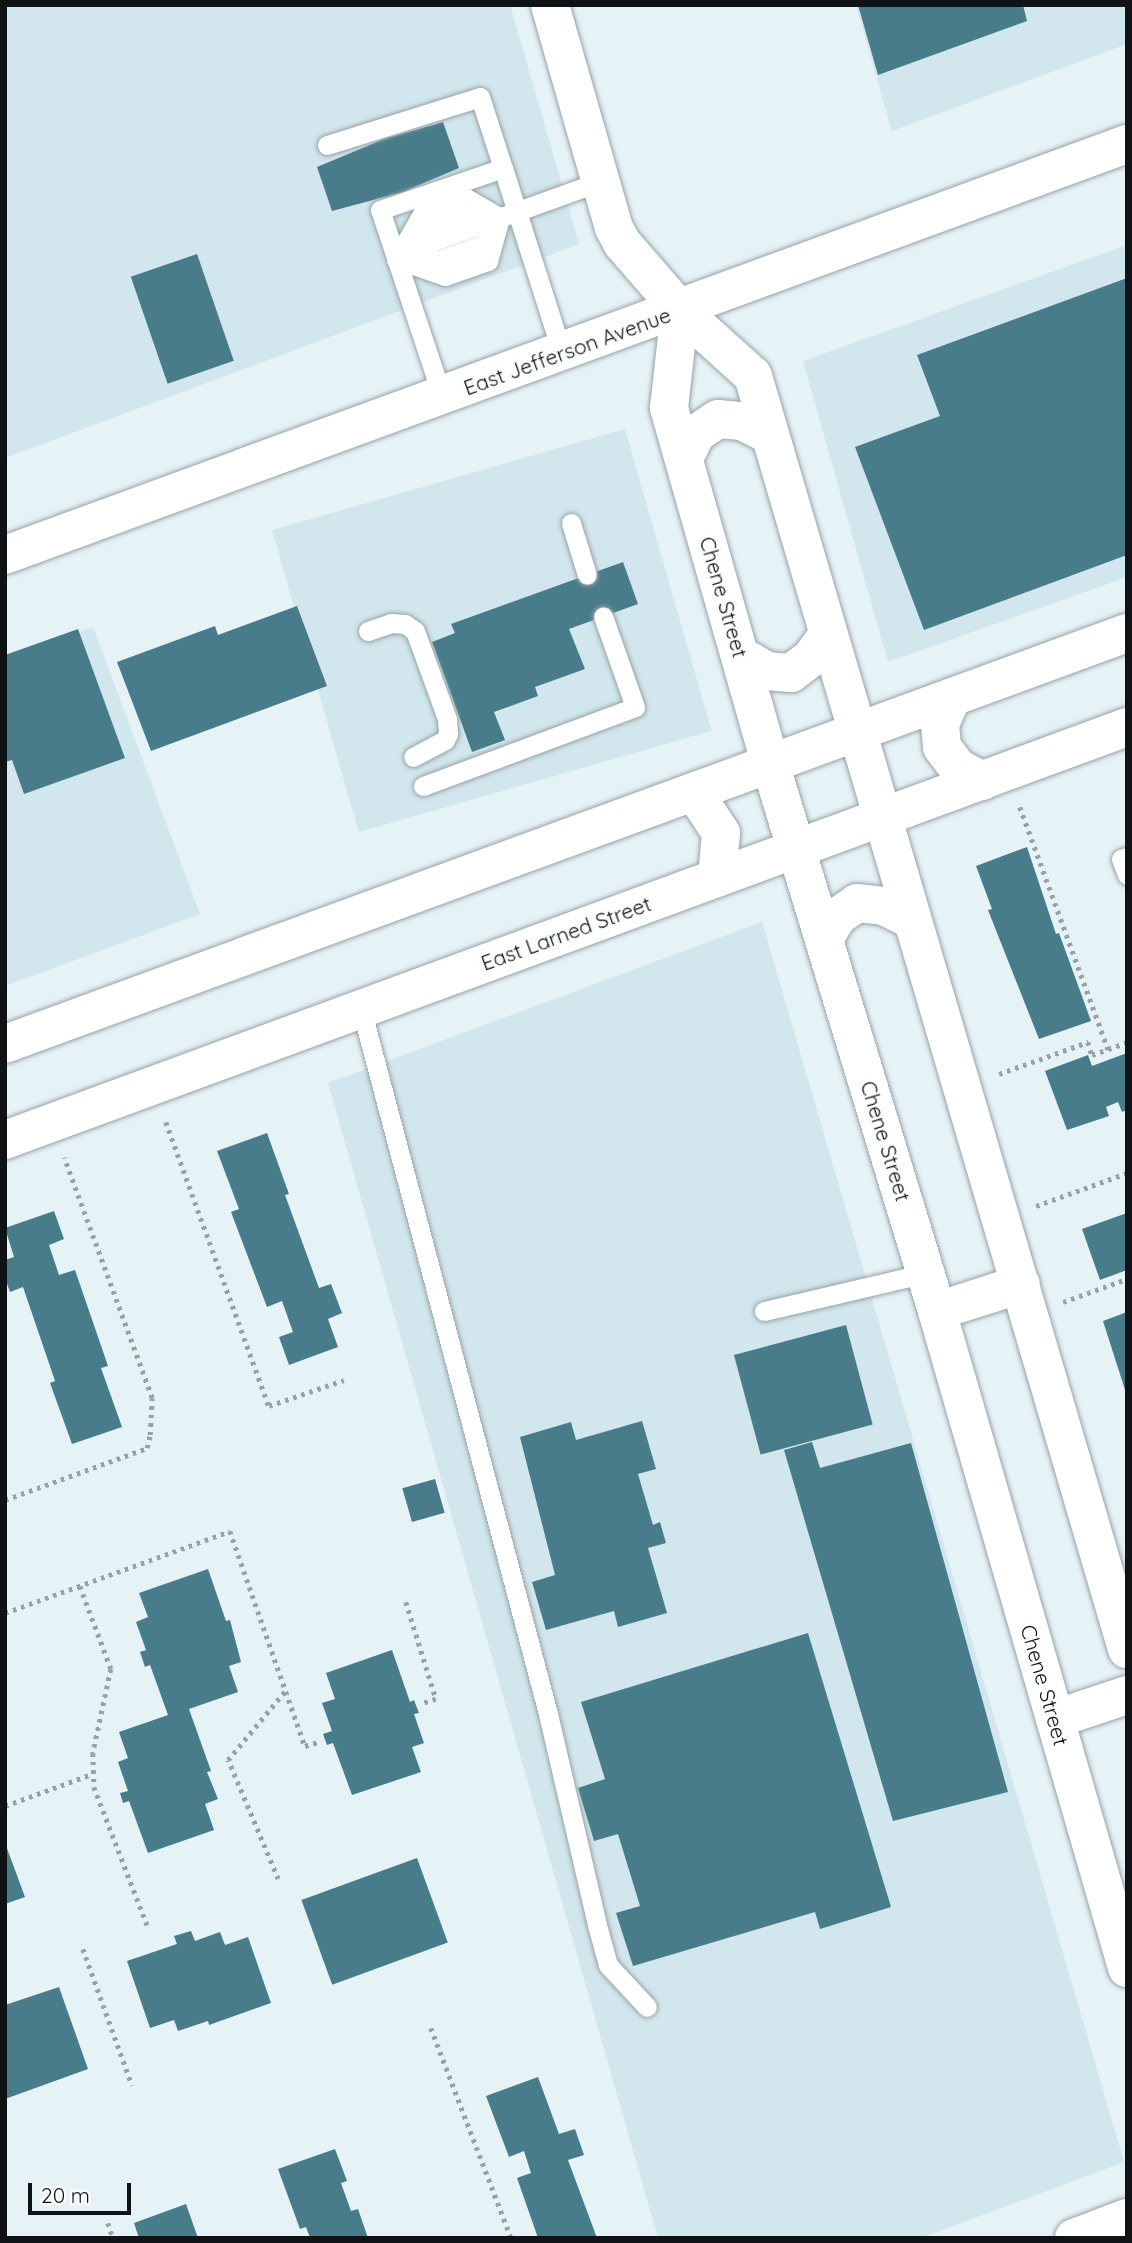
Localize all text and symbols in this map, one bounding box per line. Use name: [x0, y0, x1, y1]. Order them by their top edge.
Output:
street label: East Jefferson Avenue: [460, 302, 674, 400]
street label: Chene Street: [695, 534, 753, 660]
street label: East Larned Street: [477, 891, 655, 975]
street label: Chene Street: [856, 1078, 916, 1204]
street label: Chene Street: [1016, 1622, 1074, 1748]
scale bar: [32, 2170, 135, 2214]
text: 20 m: [41, 2182, 90, 2208]

